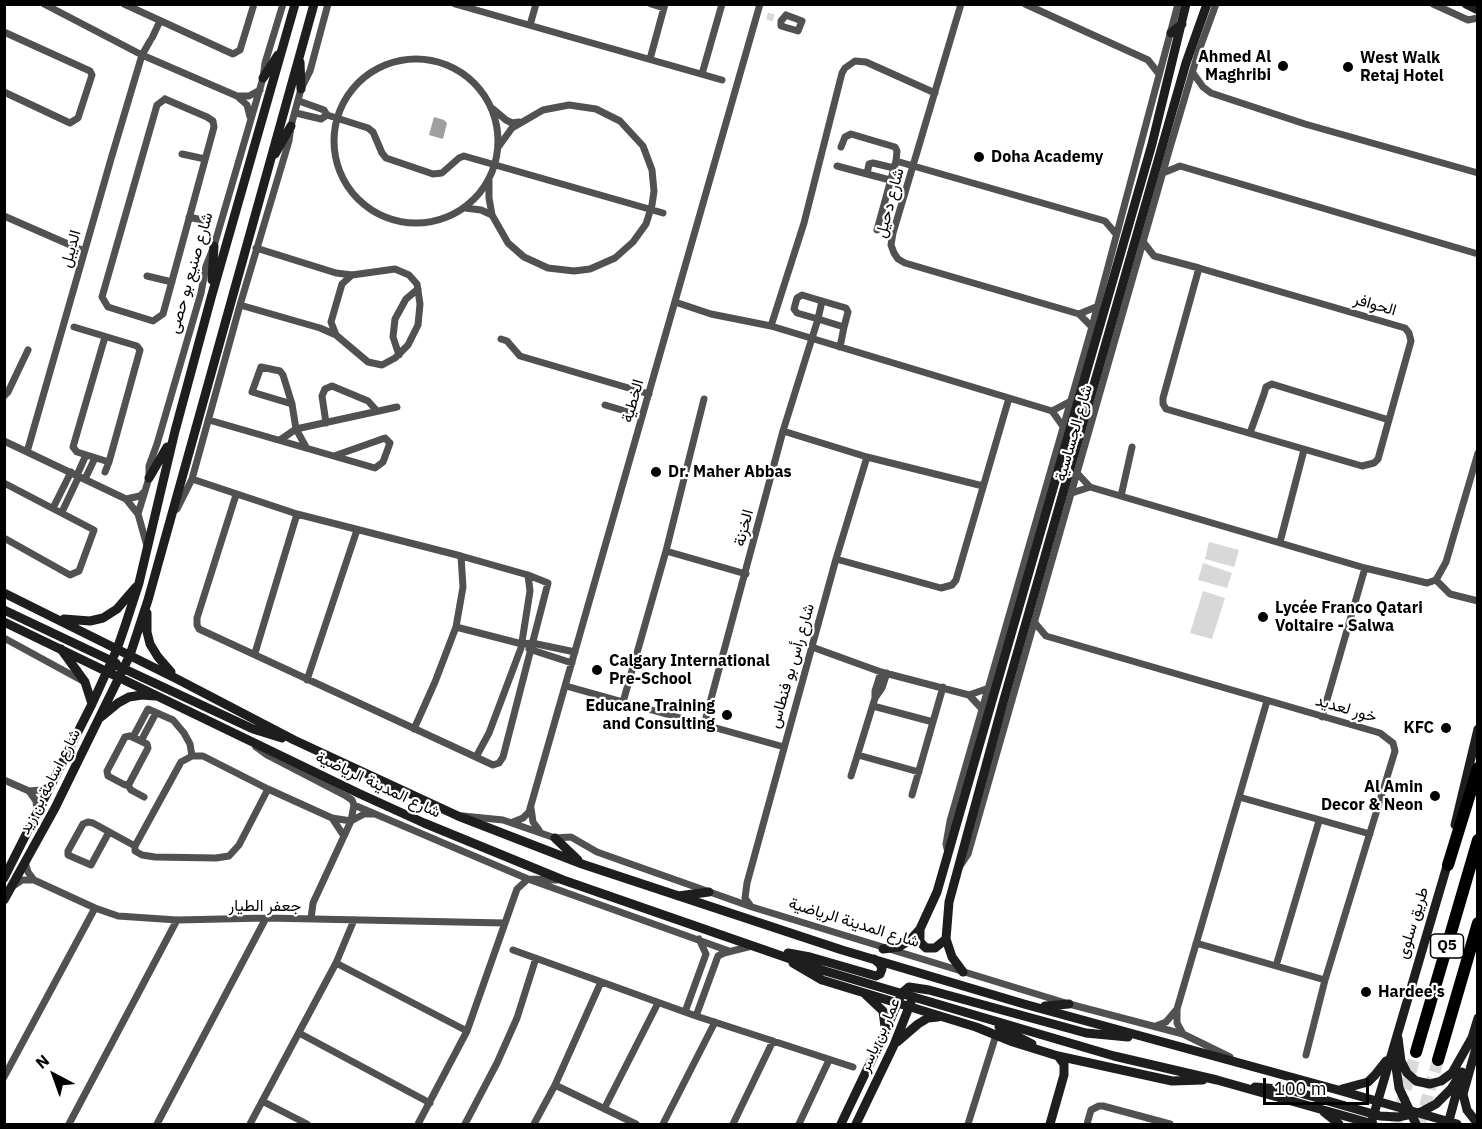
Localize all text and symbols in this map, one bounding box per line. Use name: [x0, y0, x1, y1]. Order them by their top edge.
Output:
place label: Ahmed Al Maghribi: [1198, 47, 1271, 85]
place label: West Walk Retaj Hotel: [1360, 48, 1444, 86]
marker: Ahmed Al Maghribi: [1276, 59, 1290, 73]
marker: West Walk Retaj Hotel: [1341, 60, 1355, 74]
place label: Doha Academy: [991, 147, 1103, 167]
marker: Doha Academy: [972, 150, 986, 164]
street label: شارع دحيل: [871, 166, 909, 240]
street label: شارع صنيع بو حصى: [165, 210, 217, 336]
street label: الديبل: [57, 228, 85, 270]
street label: الحوافر: [1351, 290, 1399, 320]
street label: الخطية: [618, 377, 648, 425]
street label: شارع الجساسية: [1051, 382, 1097, 484]
place label: Dr. Maher Abbas: [668, 462, 792, 482]
marker: Dr. Maher Abbas: [649, 465, 663, 479]
street label: الخزنة: [730, 508, 758, 548]
place label: Lycée Franco Qatari Voltaire - Salwa: [1275, 598, 1423, 636]
street label: شارع رأس بو فنطاس: [765, 601, 819, 731]
marker: Lycée Franco Qatari Voltaire - Salwa: [1256, 610, 1270, 624]
place label: Calgary International Pre-School: [609, 651, 770, 689]
marker: Calgary International Pre-School: [590, 663, 604, 677]
street label: خور لعديد: [1313, 691, 1379, 727]
place label: Educane Training and Consulting: [585, 696, 715, 734]
marker: Educane Training and Consulting: [720, 708, 734, 722]
place label: KFC: [1404, 718, 1434, 738]
marker: KFC: [1439, 721, 1453, 735]
street label: شارع اسامة بن زيد: [15, 726, 85, 838]
street label: شارع المدينة الرياضية: [313, 748, 443, 822]
place label: Al Amin Decor & Neon: [1321, 777, 1423, 815]
marker: Al Amin Decor & Neon: [1428, 789, 1442, 803]
street label: طريق سلوى: [1393, 885, 1433, 961]
street label: شارع المدينة الرياضية: [786, 894, 922, 952]
street label: جعفر الطيار: [229, 896, 301, 916]
road number: Q5: [1430, 934, 1464, 958]
place label: Hardee's: [1378, 982, 1445, 1002]
marker: Hardee's: [1359, 985, 1373, 999]
street label: عمار بن ياسر: [855, 995, 905, 1075]
north arrow: [24, 1045, 84, 1105]
text: N: [31, 1050, 53, 1073]
scale bar: [1266, 1066, 1372, 1104]
text: 100 m: [1274, 1077, 1326, 1100]

